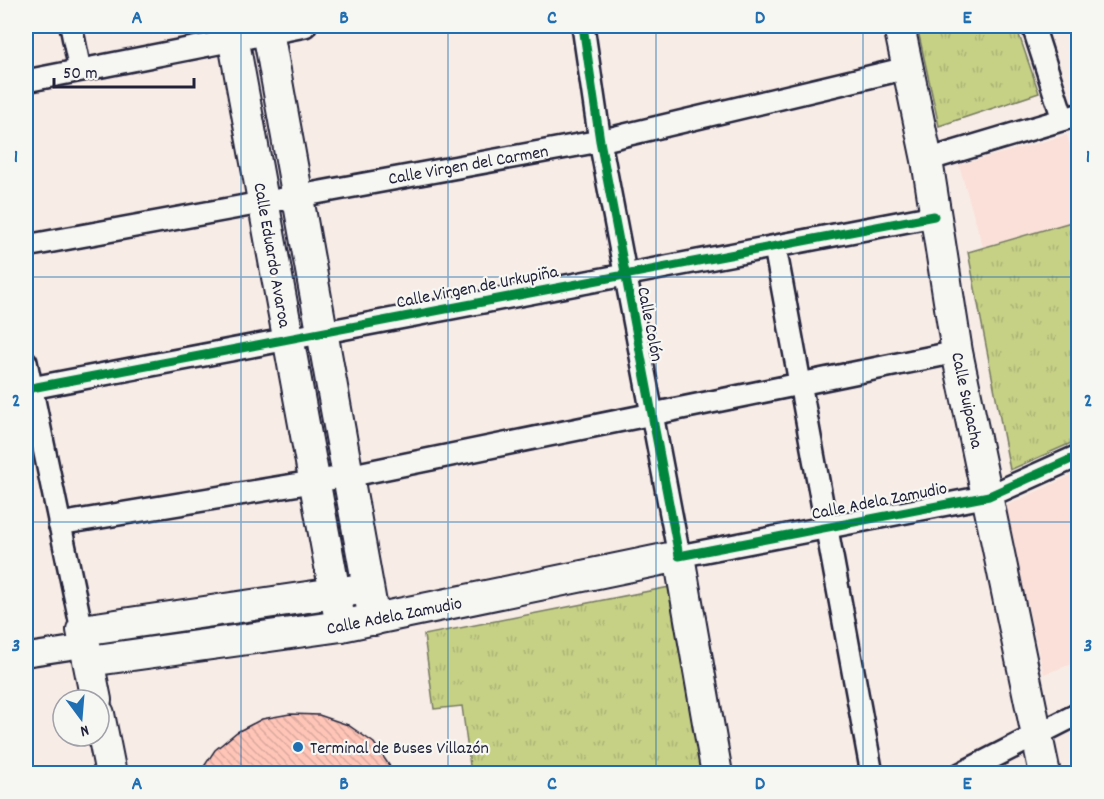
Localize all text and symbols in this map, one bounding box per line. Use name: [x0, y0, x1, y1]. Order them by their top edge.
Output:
text: A: [132, 5, 143, 33]
text: B: [339, 5, 349, 33]
text: C: [547, 5, 557, 33]
text: D: [755, 5, 766, 33]
text: E: [962, 5, 972, 33]
scale bar: [54, 51, 194, 89]
text: 50 m: [63, 62, 98, 87]
street label: Calle Virgen del Carmen: [386, 140, 550, 193]
text: 1: [14, 144, 18, 172]
text: 1: [1086, 144, 1090, 172]
street label: Calle Eduardo Avaroa: [245, 181, 296, 330]
street label: Calle Virgen de Urkupiña: [395, 260, 561, 316]
street label: Calle Colón: [629, 285, 668, 364]
street label: Calle Suipacha: [943, 350, 988, 451]
text: 2: [12, 388, 20, 416]
text: 2: [1084, 388, 1092, 416]
street label: Calle Adela Zamudio: [810, 477, 949, 528]
street label: Calle Adela Zamudio: [325, 592, 464, 643]
text: 3: [12, 633, 20, 661]
text: 3: [1084, 633, 1092, 661]
north arrow: [51, 688, 111, 748]
text: N: [77, 718, 91, 742]
place label: Terminal de Buses Villazón: [310, 737, 489, 762]
marker: Terminal de Buses Villazón: [291, 740, 305, 754]
text: A: [132, 771, 143, 799]
text: B: [339, 771, 349, 799]
text: C: [547, 771, 557, 799]
text: D: [755, 771, 766, 799]
text: E: [962, 771, 972, 799]

